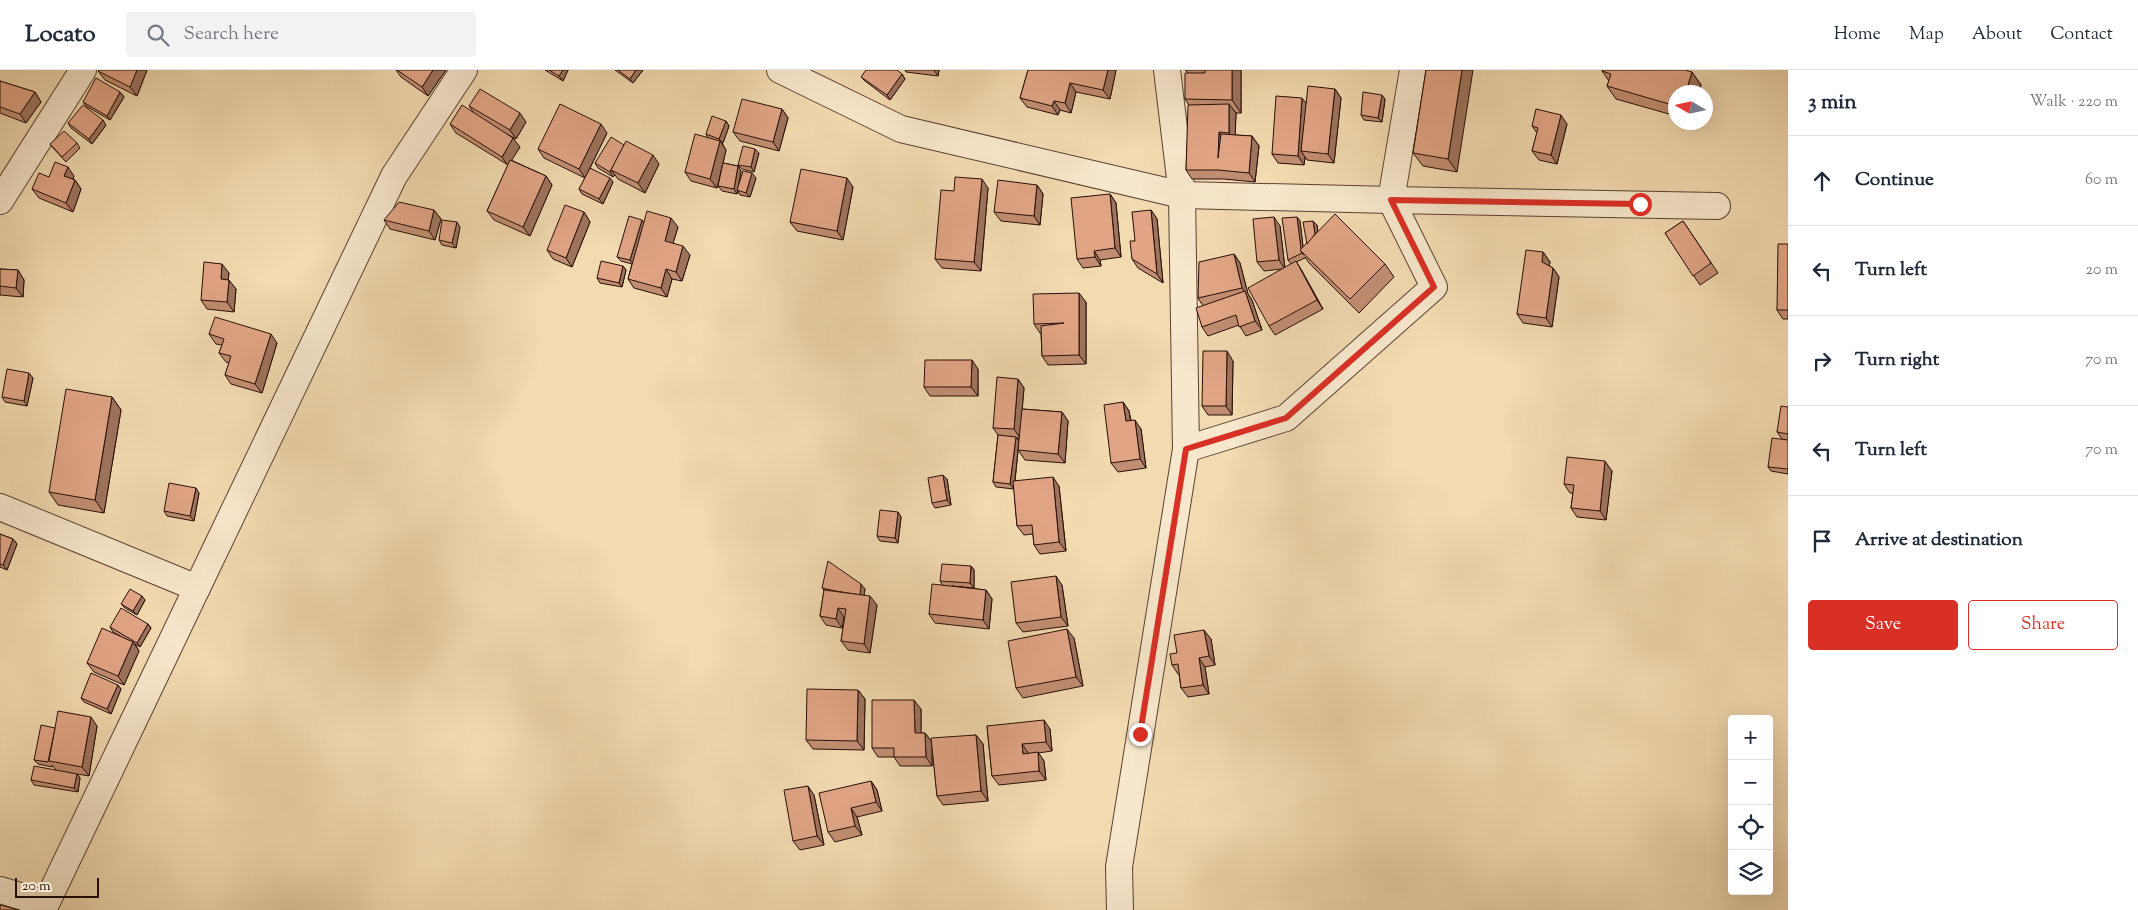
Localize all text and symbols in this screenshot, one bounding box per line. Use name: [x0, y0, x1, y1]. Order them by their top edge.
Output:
search box: [126, 12, 476, 57]
text: Locato: [25, 18, 96, 52]
icon: search: [144, 21, 172, 49]
text: Search here: [184, 21, 279, 48]
text: Home: [1834, 22, 1881, 48]
text: Map: [1909, 22, 1944, 48]
text: About: [1972, 22, 2022, 48]
text: Contact: [2050, 22, 2113, 48]
north arrow: [1668, 85, 1713, 130]
text: 3 min: [1808, 88, 1857, 118]
text: Walk · 220 m: [2030, 91, 2118, 114]
icon: ahead: [1808, 167, 1836, 195]
text: Continue: [1855, 167, 1934, 194]
text: 60 m: [2085, 169, 2118, 192]
route start: [1629, 193, 1652, 216]
icon: left: [1808, 257, 1836, 285]
text: Turn left: [1855, 257, 1927, 284]
text: 20 m: [2085, 259, 2118, 282]
icon: right: [1808, 347, 1836, 375]
text: Turn right: [1855, 347, 1939, 374]
text: 70 m: [2085, 349, 2118, 372]
icon: left: [1808, 437, 1836, 465]
text: Turn left: [1855, 437, 1927, 464]
text: 70 m: [2085, 439, 2118, 462]
icon: arrive: [1808, 527, 1836, 555]
text: Arrive at destination: [1855, 527, 2023, 554]
button: Save: [1808, 600, 1958, 650]
button: Share: [1968, 600, 2118, 650]
map controls: [1728, 715, 1773, 895]
button: +: [1728, 715, 1773, 760]
route end: [1129, 723, 1152, 746]
button: −: [1728, 760, 1773, 805]
button: locate: [1728, 805, 1773, 850]
button: layers: [1728, 850, 1773, 895]
scale bar: [15, 875, 99, 898]
text: 20 m: [22, 877, 51, 897]

